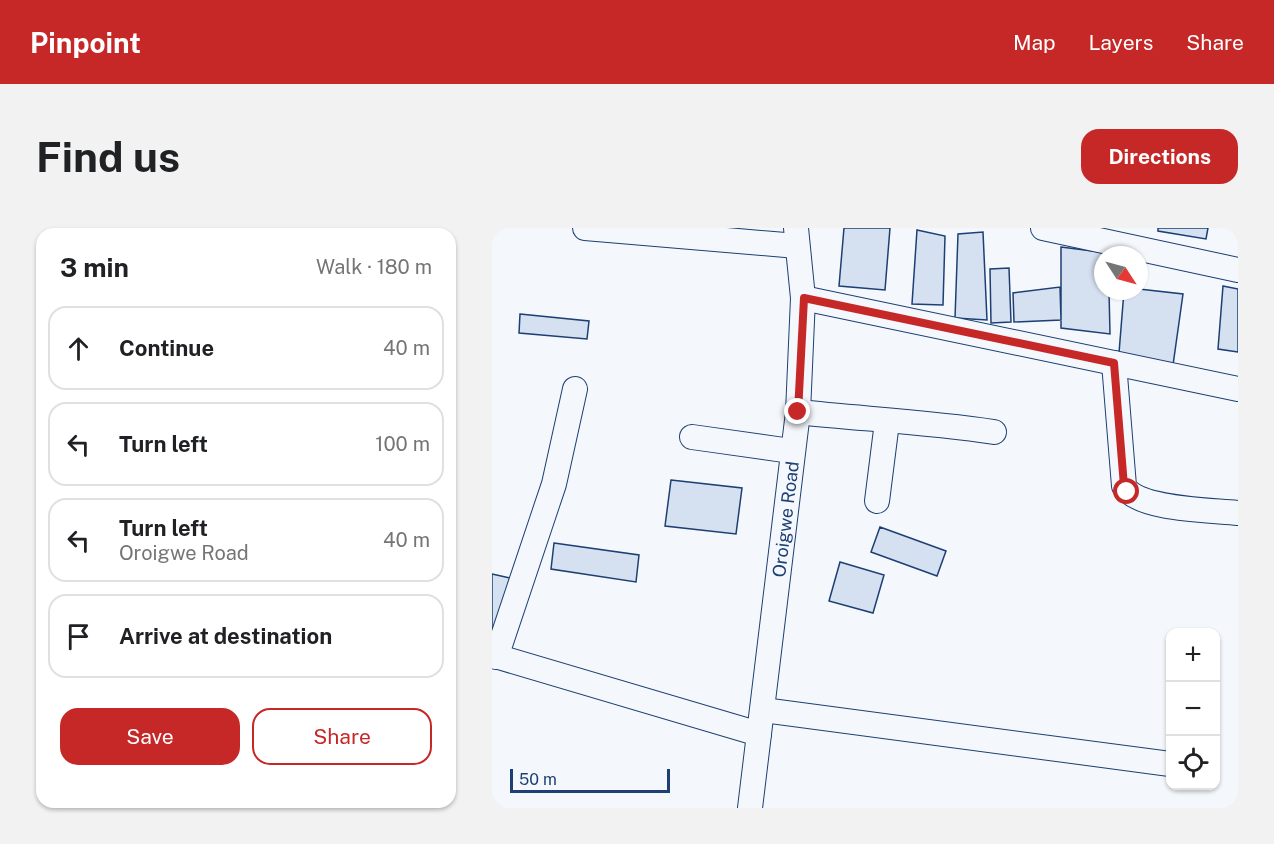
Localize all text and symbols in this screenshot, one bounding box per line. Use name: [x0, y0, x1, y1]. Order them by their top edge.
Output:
text: Pinpoint: [30, 26, 141, 59]
text: Map: [1013, 30, 1056, 55]
text: Layers: [1089, 30, 1153, 55]
text: Share: [1186, 30, 1244, 55]
button: Directions: [1081, 129, 1238, 184]
text: Find us: [36, 132, 180, 181]
north arrow: [1094, 246, 1148, 300]
text: 3 min: [60, 252, 129, 283]
text: Walk · 180 m: [316, 255, 432, 279]
icon: ahead: [62, 332, 95, 365]
text: Continue: [119, 335, 214, 361]
text: 40 m: [383, 336, 430, 360]
route end: [784, 398, 810, 424]
icon: left: [62, 428, 95, 461]
text: Turn left: [119, 431, 208, 457]
text: 100 m: [375, 432, 430, 456]
street label: Oroigwe Road: [768, 460, 802, 578]
route start: [1113, 478, 1139, 504]
text: Turn left: [119, 515, 208, 541]
icon: left: [62, 524, 95, 557]
text: 40 m: [383, 528, 430, 552]
text: Oroigwe Road: [119, 541, 249, 565]
icon: arrive: [62, 620, 95, 653]
text: Arrive at destination: [119, 623, 332, 649]
map controls: [1166, 628, 1220, 790]
button: +: [1166, 628, 1220, 682]
button: −: [1166, 682, 1220, 736]
button: Save: [60, 708, 240, 765]
button: Share: [252, 708, 432, 765]
button: locate: [1166, 736, 1220, 790]
scale bar: [510, 766, 670, 794]
text: 50 m: [519, 770, 557, 789]

